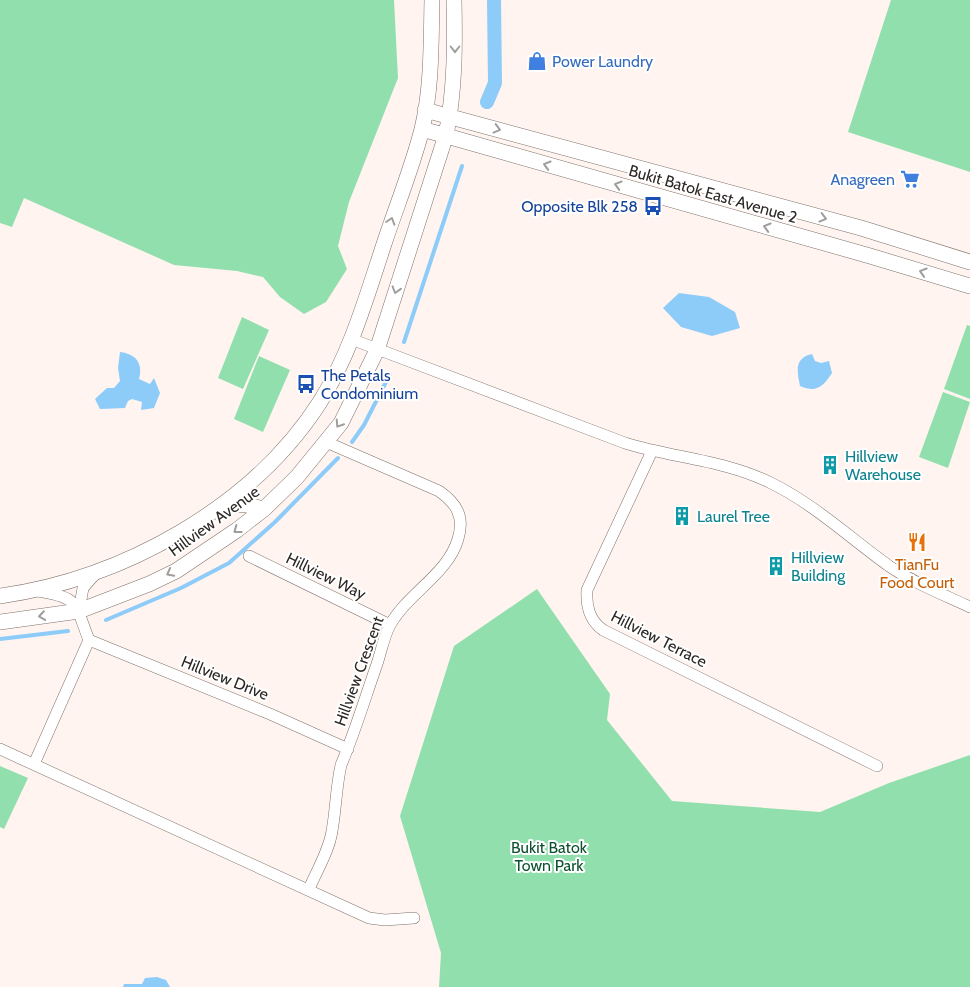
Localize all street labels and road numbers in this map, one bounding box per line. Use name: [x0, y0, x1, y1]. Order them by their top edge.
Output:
street label: Bukit Batok East Avenue 2: [627, 161, 799, 227]
street label: Hillview Avenue: [165, 482, 263, 560]
street label: Hillview Way: [283, 548, 369, 604]
street label: Hillview Terrace: [608, 607, 710, 671]
street label: Hillview Crescent: [330, 613, 388, 729]
street label: Hillview Drive: [179, 652, 271, 704]

